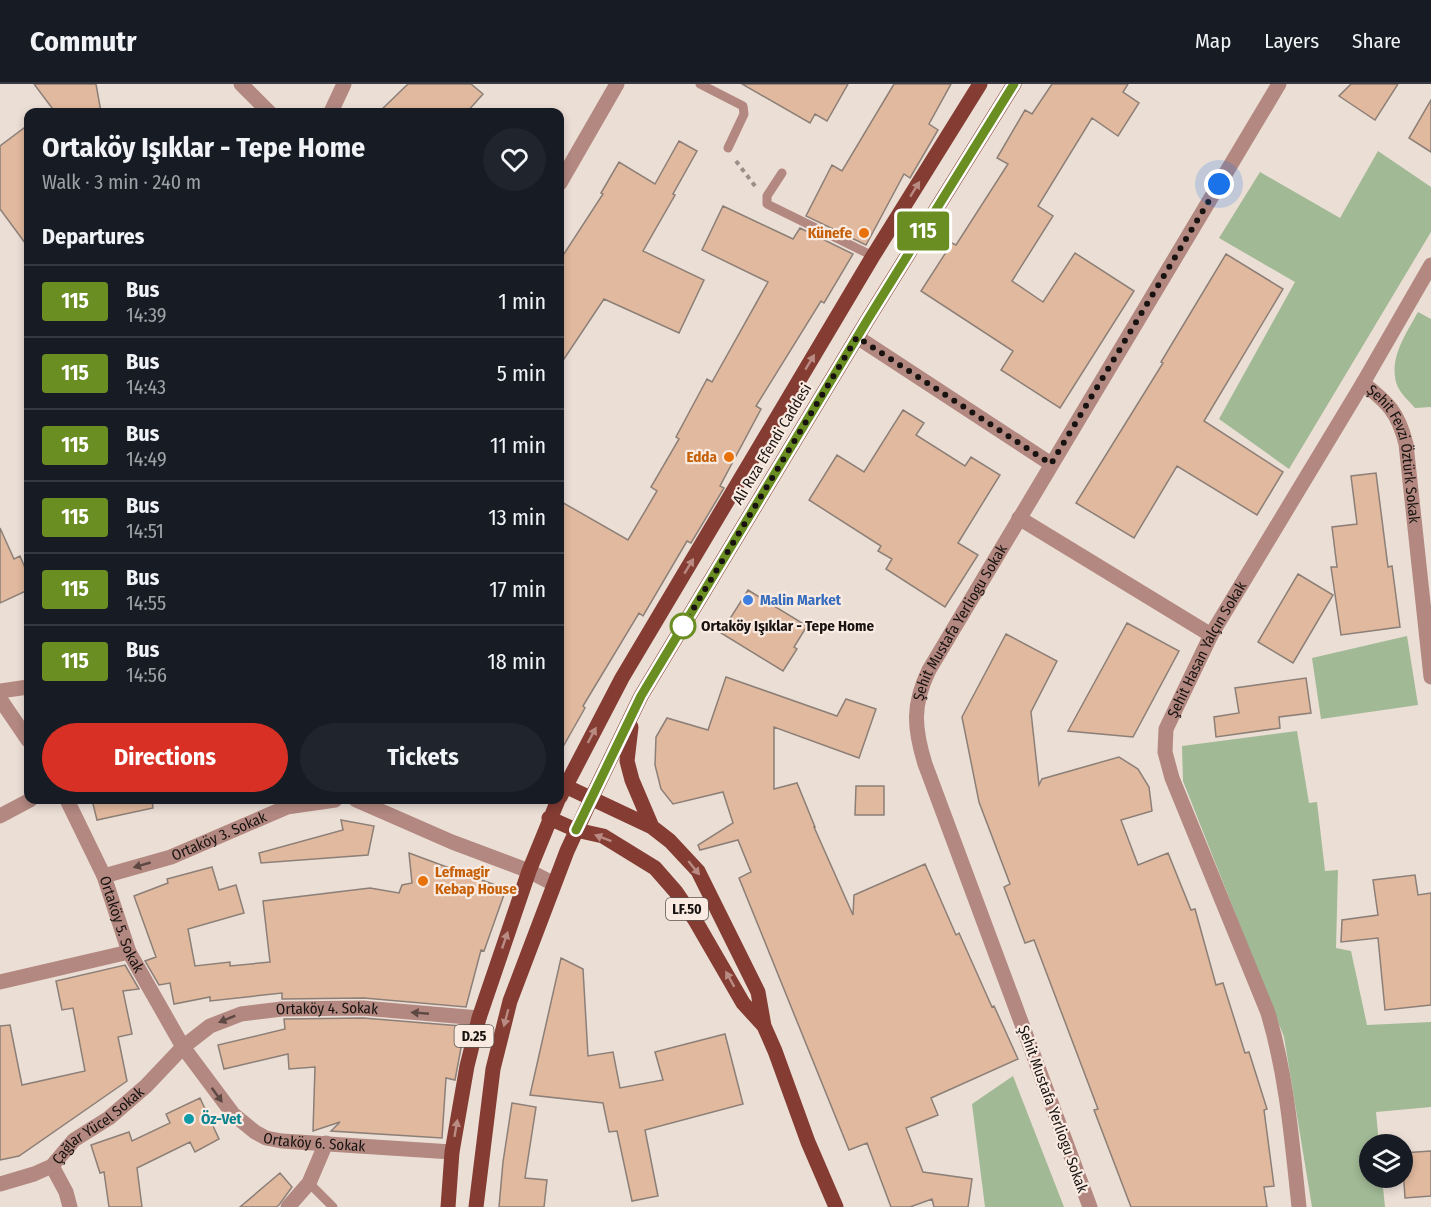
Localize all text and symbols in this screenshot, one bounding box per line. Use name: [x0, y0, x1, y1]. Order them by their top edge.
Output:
text: Commutr: [30, 25, 136, 58]
text: Map: [1195, 28, 1231, 54]
text: Layers: [1264, 28, 1319, 54]
text: Share: [1352, 28, 1401, 54]
button: heart: [483, 128, 546, 191]
text: Ortaköy Işıklar - Tepe Home: [42, 131, 365, 164]
your location: [1204, 169, 1234, 199]
text: Walk · 3 min · 240 m: [42, 170, 201, 194]
one-way arrow: [909, 181, 920, 197]
line badge: 115: [888, 212, 958, 250]
text: 115: [909, 218, 937, 244]
text: Departures: [42, 223, 144, 250]
place label: Künefe: [808, 224, 852, 242]
marker: Künefe: [857, 226, 871, 240]
text: Bus: [126, 276, 159, 303]
text: 115: [61, 288, 89, 314]
text: 1 min: [498, 288, 546, 315]
text: 14:39: [126, 303, 166, 327]
text: Bus: [126, 348, 159, 375]
one-way arrow: [805, 354, 816, 370]
text: 115: [61, 360, 89, 386]
text: 5 min: [497, 360, 546, 387]
text: 14:43: [126, 375, 166, 399]
street label: Ali Rıza Efendi Caddesi: [729, 380, 815, 508]
street label: Şehit Fevzi Öztürk Sokak: [1363, 381, 1423, 524]
text: Bus: [126, 420, 159, 447]
text: 115: [61, 432, 89, 458]
text: 11 min: [490, 432, 546, 459]
text: 14:49: [126, 447, 167, 471]
place label: Edda: [686, 448, 718, 466]
marker: Edda: [722, 450, 736, 464]
text: Bus: [126, 492, 159, 519]
text: 115: [61, 504, 89, 530]
text: 13 min: [488, 504, 546, 531]
text: 14:51: [126, 519, 164, 543]
street label: Şehit Mustafa Yerliogu Sokak: [909, 541, 1011, 702]
one-way arrow: [684, 557, 694, 574]
text: Bus: [126, 564, 159, 591]
text: 115: [61, 576, 89, 602]
text: 17 min: [489, 576, 546, 603]
street label: Şehit Hasan Yalçın Sokak: [1164, 578, 1250, 721]
text: 14:55: [126, 591, 166, 615]
place label: Malin Market: [760, 591, 842, 609]
marker: Malin Market: [741, 593, 755, 607]
marker: Ortaköy Işıklar - Tepe Home: [670, 613, 696, 639]
place label: Ortaköy Işıklar - Tepe Home: [701, 617, 875, 636]
text: Bus: [126, 636, 159, 663]
text: 115: [61, 648, 89, 674]
text: 18 min: [487, 648, 546, 675]
text: 14:56: [126, 663, 167, 687]
button: Directions: [42, 723, 288, 792]
button: Tickets: [300, 723, 546, 792]
one-way arrow: [587, 726, 597, 743]
street label: Ortaköy 3. Sokak: [169, 808, 269, 865]
one-way arrow: [593, 833, 611, 843]
one-way arrow: [687, 860, 700, 875]
one-way arrow: [133, 861, 151, 870]
place label: Lefmagir Kebap House: [435, 863, 517, 898]
street label: Ortaköy 5. Sokak: [96, 874, 148, 976]
marker: Lefmagir Kebap House: [416, 874, 430, 888]
road number: LF.50: [666, 898, 708, 920]
one-way arrow: [501, 931, 511, 949]
one-way arrow: [725, 970, 735, 987]
street label: Ortaköy 4. Sokak: [275, 999, 379, 1019]
one-way arrow: [411, 1008, 430, 1018]
one-way arrow: [501, 1009, 510, 1027]
one-way arrow: [218, 1015, 236, 1024]
street label: Şehit Mustafa Yerliogu Sokak: [1014, 1023, 1092, 1195]
road number: D.25: [454, 1025, 494, 1047]
street label: Çağlar Yücel Sokak: [48, 1083, 148, 1168]
one-way arrow: [211, 1087, 223, 1102]
place label: Öz-Vet: [201, 1110, 243, 1128]
marker: Öz-Vet: [182, 1112, 196, 1126]
one-way arrow: [452, 1118, 461, 1137]
street label: Ortaköy 6. Sokak: [262, 1129, 366, 1155]
map controls: [1359, 1134, 1413, 1188]
button: layers: [1359, 1134, 1413, 1188]

